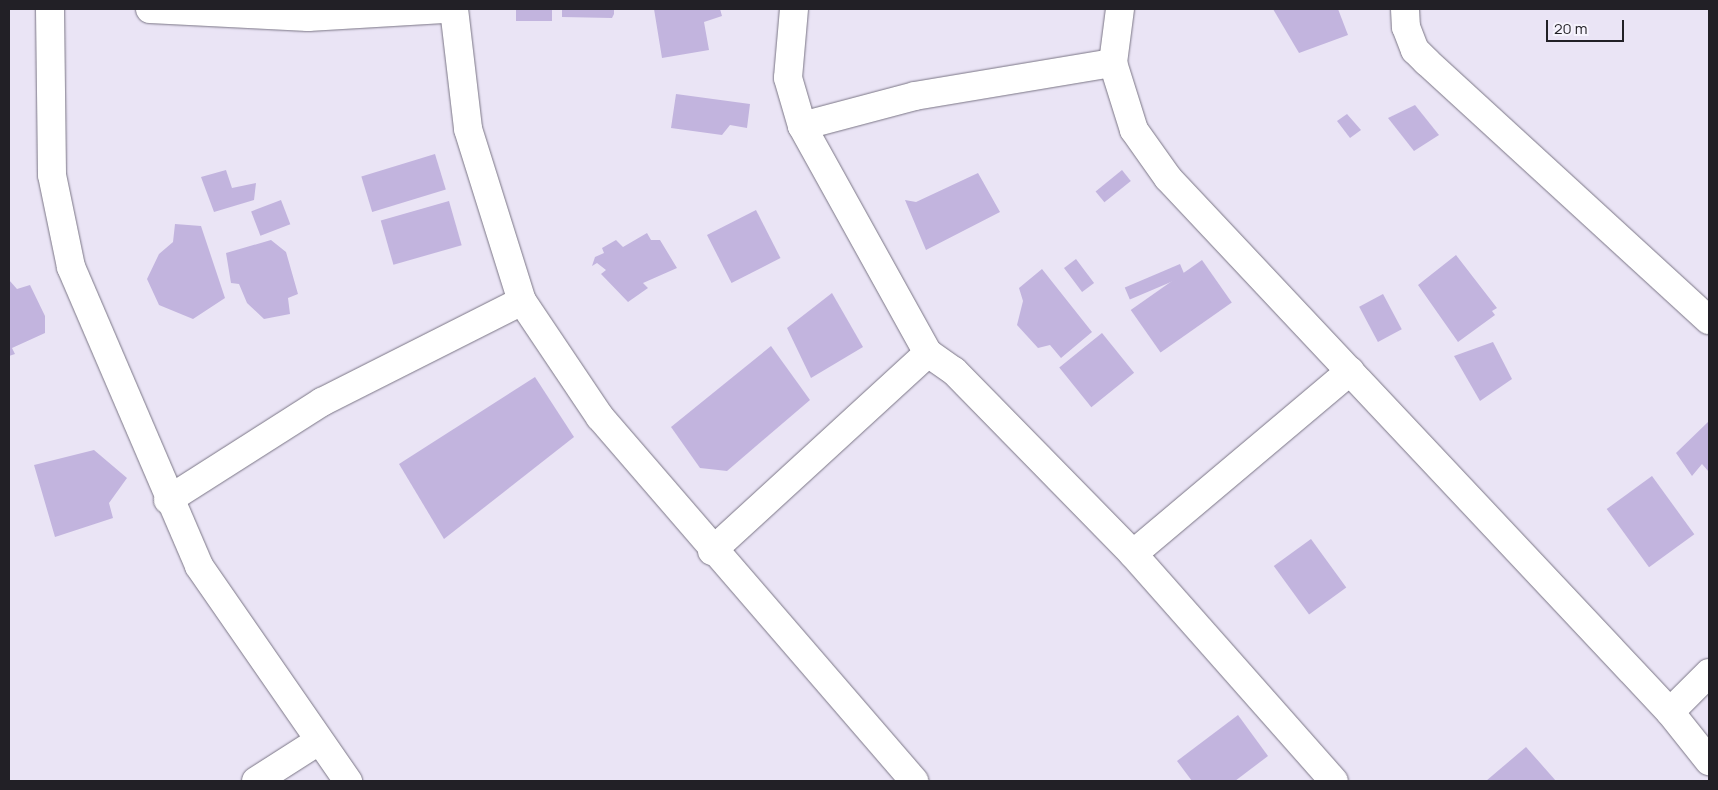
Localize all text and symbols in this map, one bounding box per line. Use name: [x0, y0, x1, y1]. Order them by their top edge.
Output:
scale bar: [1548, 10, 1626, 42]
text: 20 m: [1554, 18, 1587, 39]

